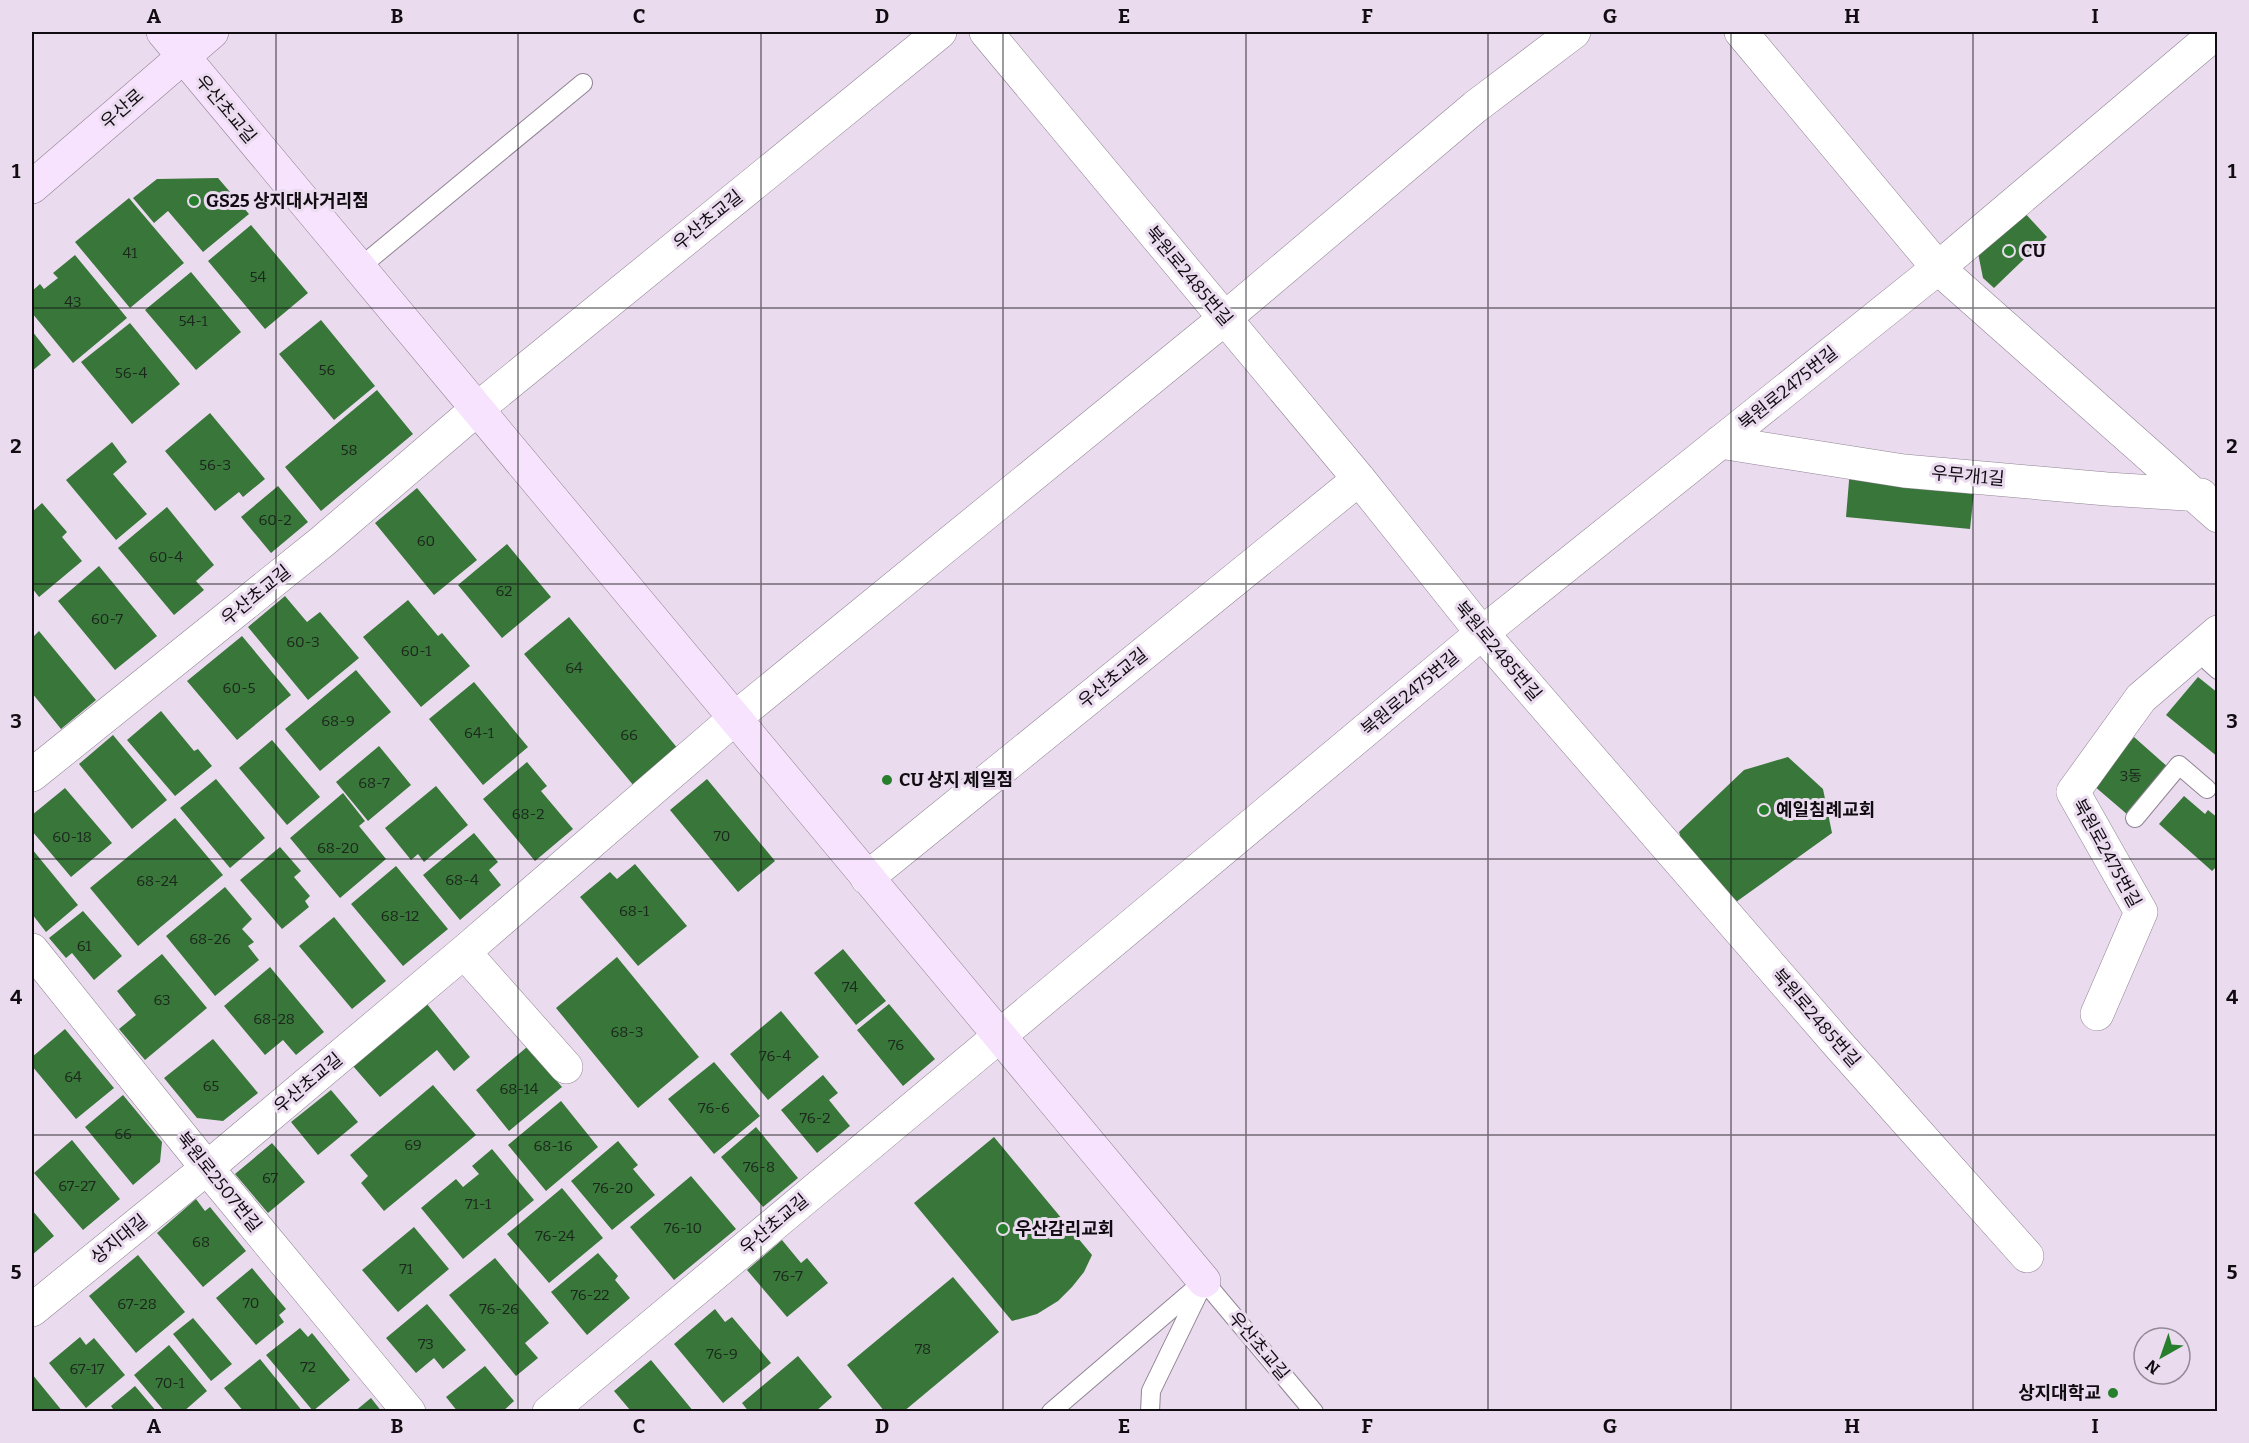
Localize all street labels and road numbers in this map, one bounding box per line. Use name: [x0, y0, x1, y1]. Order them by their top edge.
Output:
street label: 우산초교길: [191, 70, 261, 148]
street label: 우산로: [96, 84, 148, 134]
street label: 우산초교길: [669, 185, 747, 255]
street label: 북원로2485번길: [1141, 222, 1237, 330]
street label: 북원로2475번길: [1734, 341, 1842, 435]
street label: 우무개1길: [1930, 462, 2006, 490]
street label: 우산초교길: [217, 560, 295, 630]
street label: 북원로2485번길: [1450, 597, 1546, 705]
street label: 우산초교길: [1074, 643, 1152, 713]
street label: 북원로2475번길: [1356, 646, 1464, 740]
street label: 북원로2475번길: [2068, 795, 2146, 911]
street label: 북원로2485번길: [1767, 964, 1865, 1072]
street label: 우산초교길: [269, 1048, 347, 1118]
street label: 북원로2507번길: [172, 1127, 266, 1237]
street label: 우산초교길: [735, 1189, 813, 1259]
street label: 상지대길: [86, 1210, 152, 1268]
street label: 우산초교길: [1224, 1307, 1294, 1385]

